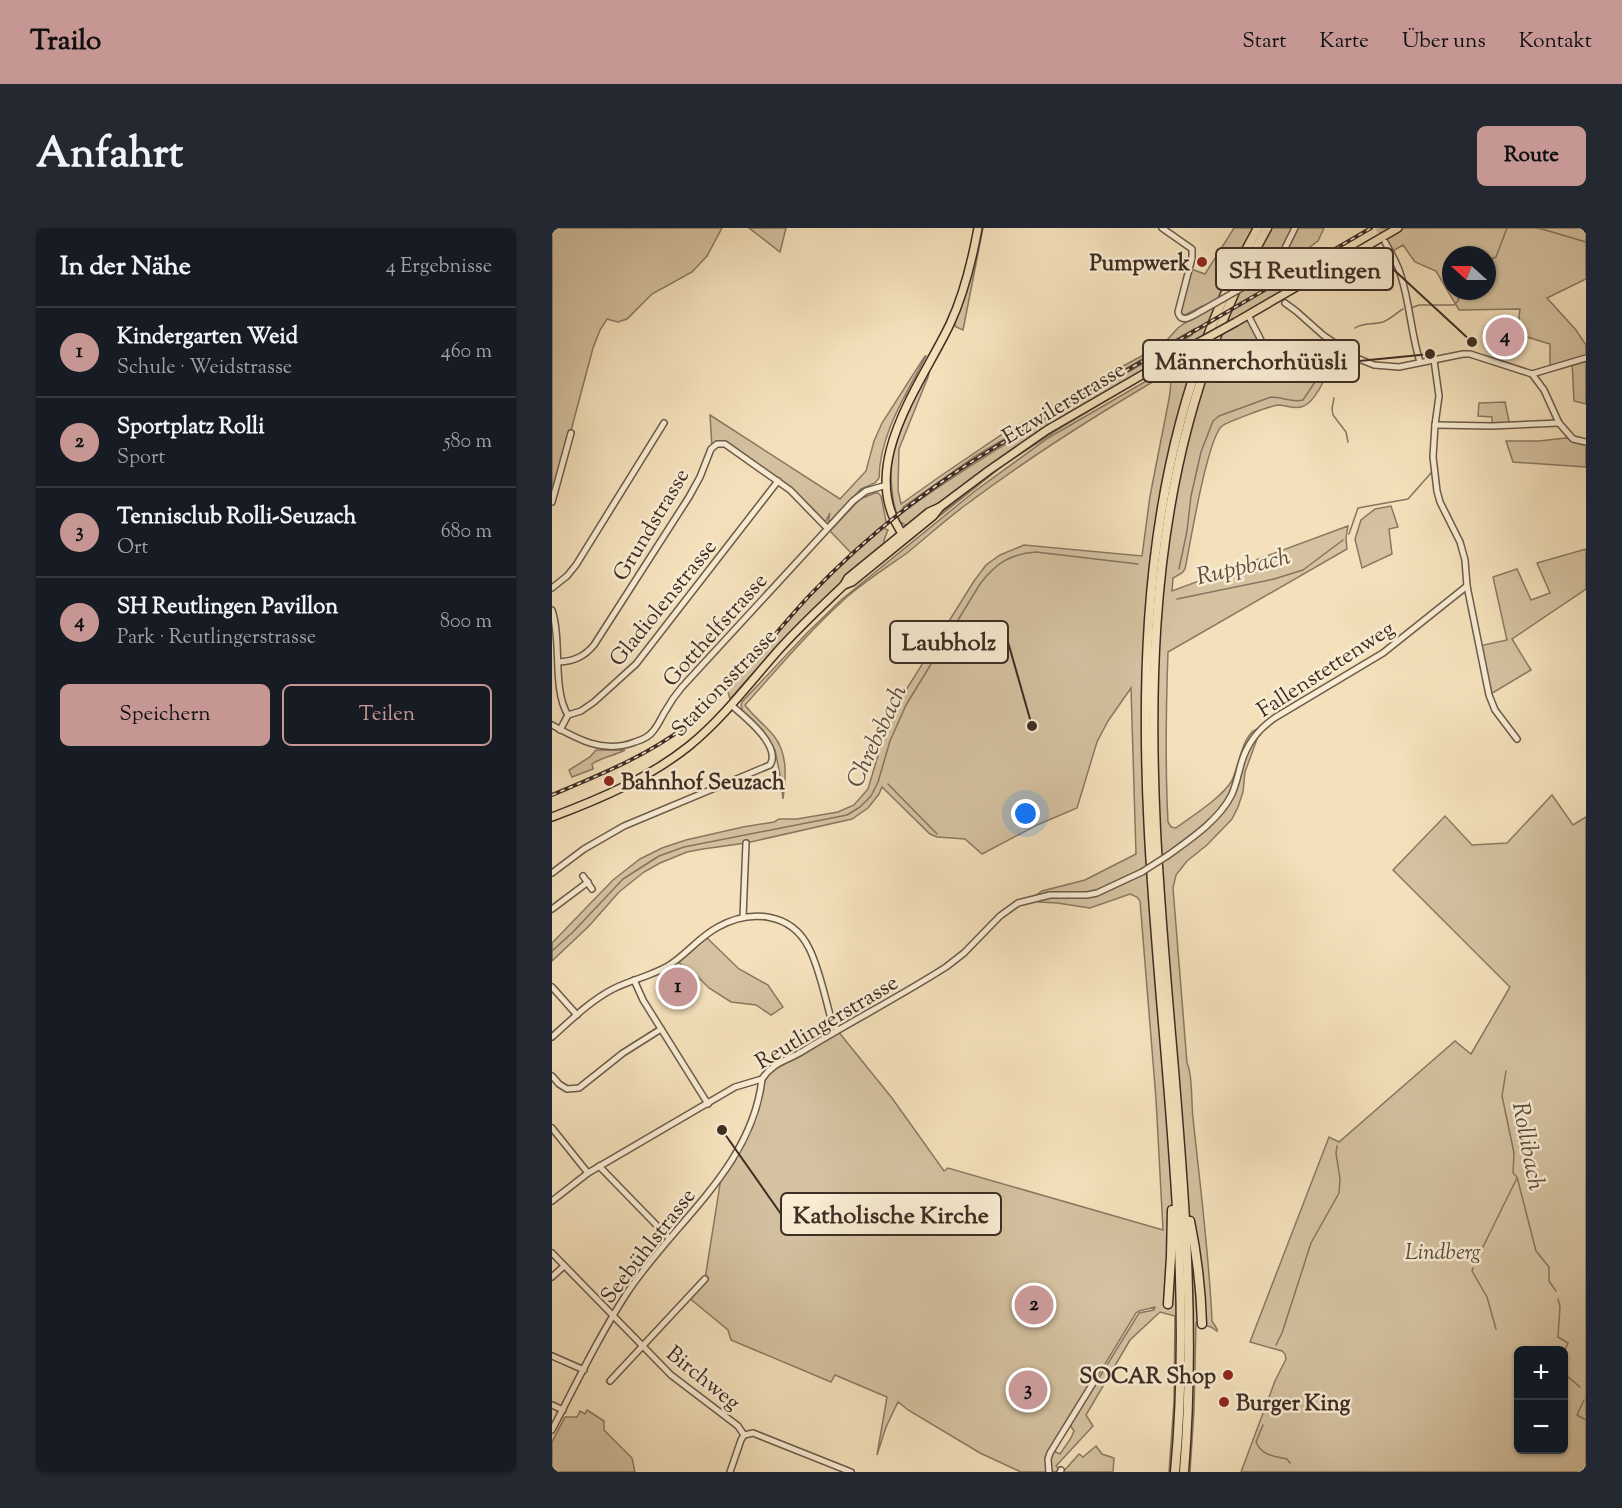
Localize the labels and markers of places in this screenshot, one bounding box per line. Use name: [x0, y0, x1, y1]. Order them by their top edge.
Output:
callout: SH Reutlingen: [1216, 248, 1393, 290]
place label: Pumpwerk: [1089, 249, 1190, 281]
marker: Pumpwerk: [1195, 255, 1209, 269]
pin: 4: [1486, 314, 1524, 360]
callout: Männerchorhüüsli: [1143, 340, 1359, 382]
callout: Laubholz: [890, 621, 1008, 663]
place label: Bahnhof Seuzach: [621, 768, 785, 800]
marker: Bahnhof Seuzach: [602, 774, 616, 788]
pin: 1: [658, 964, 698, 1010]
callout: Katholische Kirche: [781, 1193, 1001, 1235]
pin: 2: [1014, 1282, 1054, 1328]
place label: SOCAR Shop: [1079, 1362, 1216, 1394]
pin: 3: [1008, 1368, 1048, 1412]
marker: SOCAR Shop: [1221, 1368, 1235, 1382]
place label: Burger King: [1236, 1389, 1351, 1421]
marker: Burger King: [1217, 1395, 1231, 1409]

